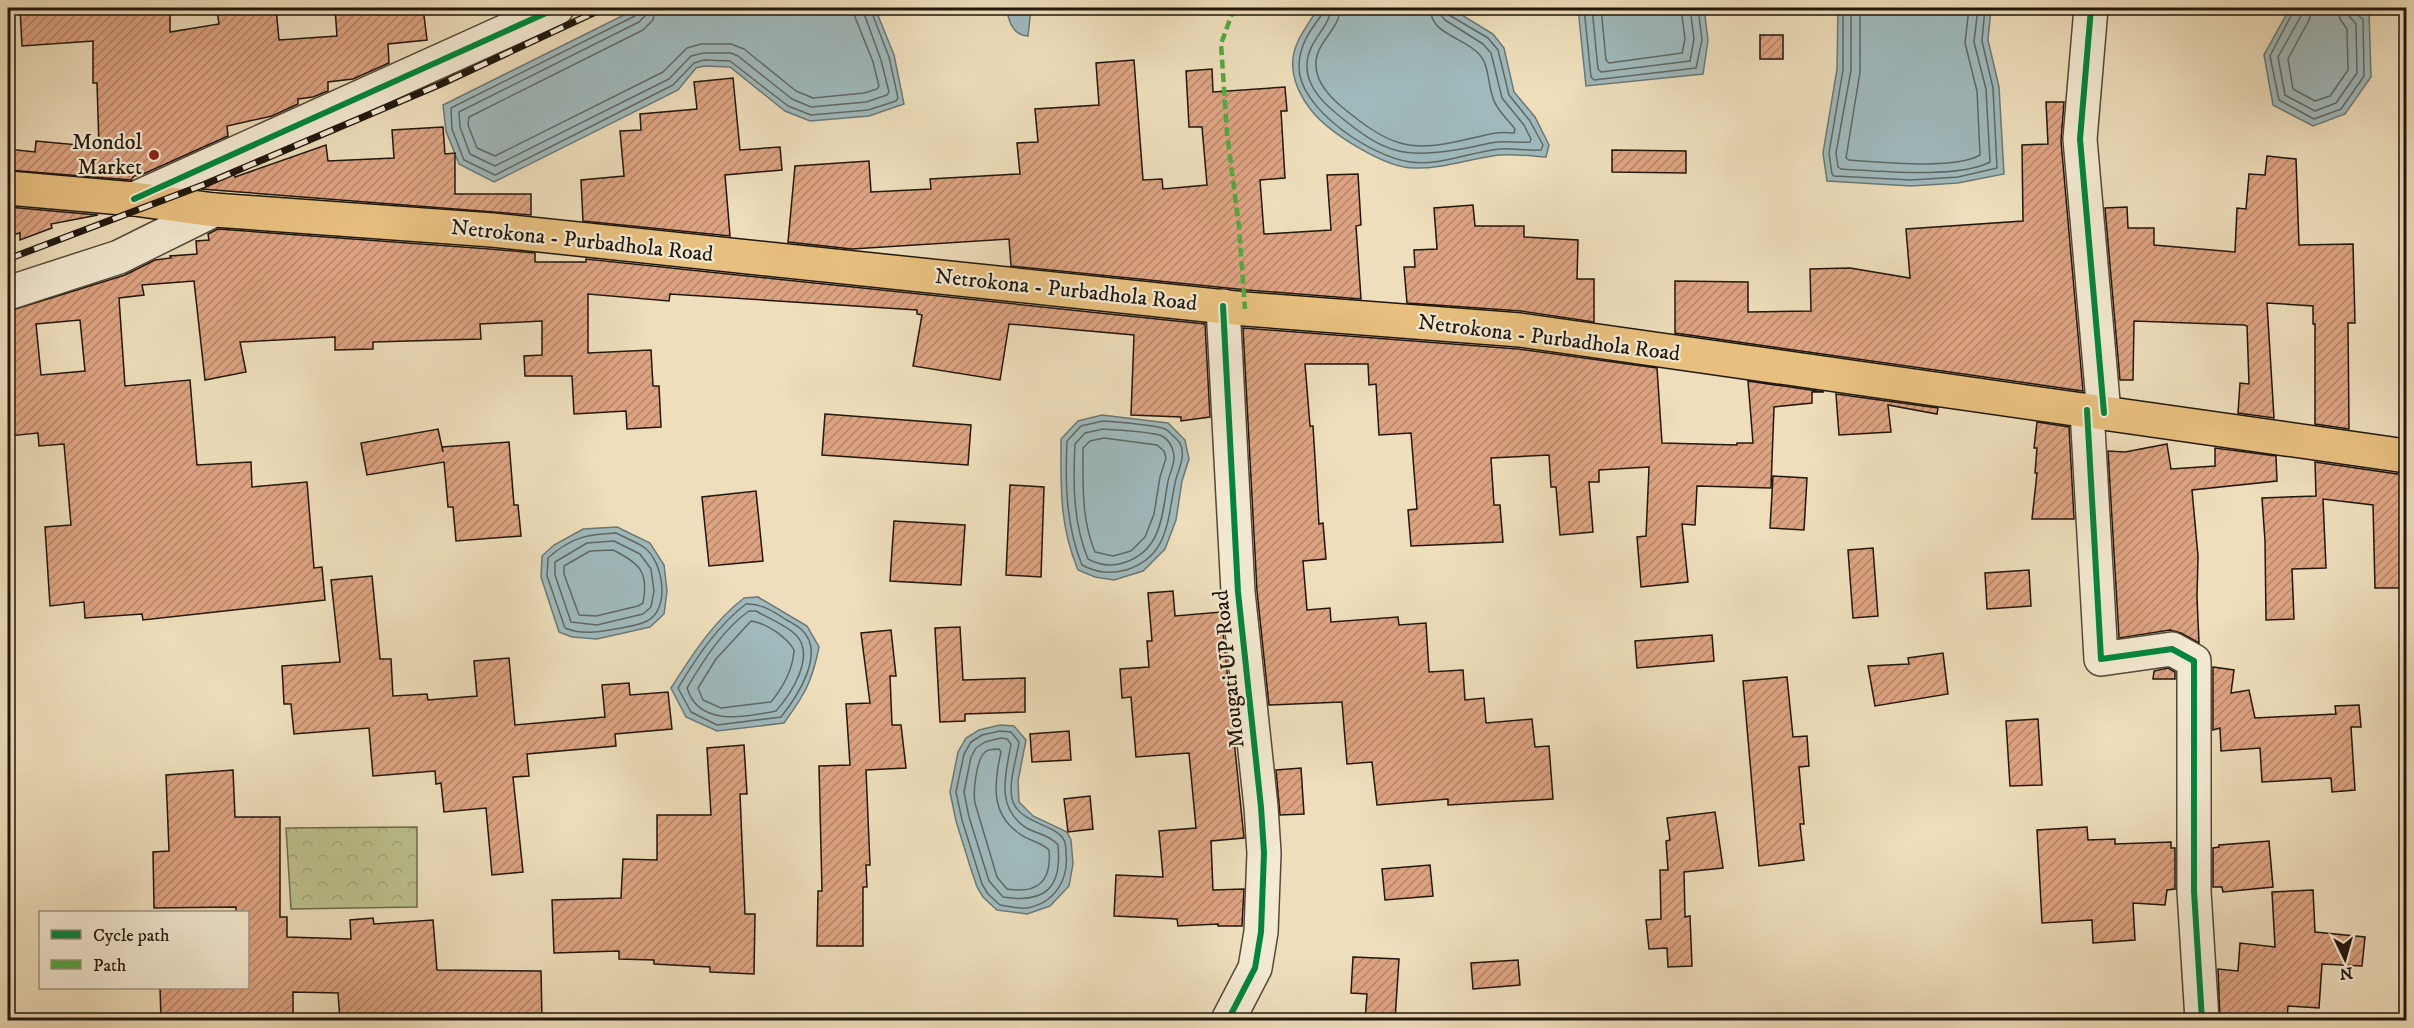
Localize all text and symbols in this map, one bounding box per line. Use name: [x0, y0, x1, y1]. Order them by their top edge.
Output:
place label: Mondol Market: [72, 129, 142, 181]
marker: Mondol Market: [147, 148, 161, 162]
street label: Netrokona - Purbadhola Road: [449, 214, 715, 268]
street label: Netrokona - Purbadhola Road: [933, 263, 1199, 317]
street label: Netrokona - Purbadhola Road: [1416, 309, 1682, 367]
street label: Mougati UP Road: [1207, 589, 1251, 749]
legend: [39, 911, 249, 989]
text: Cycle path: [93, 925, 170, 947]
north arrow: [2315, 929, 2375, 989]
text: Path: [93, 955, 127, 977]
text: N: [2339, 962, 2354, 983]

